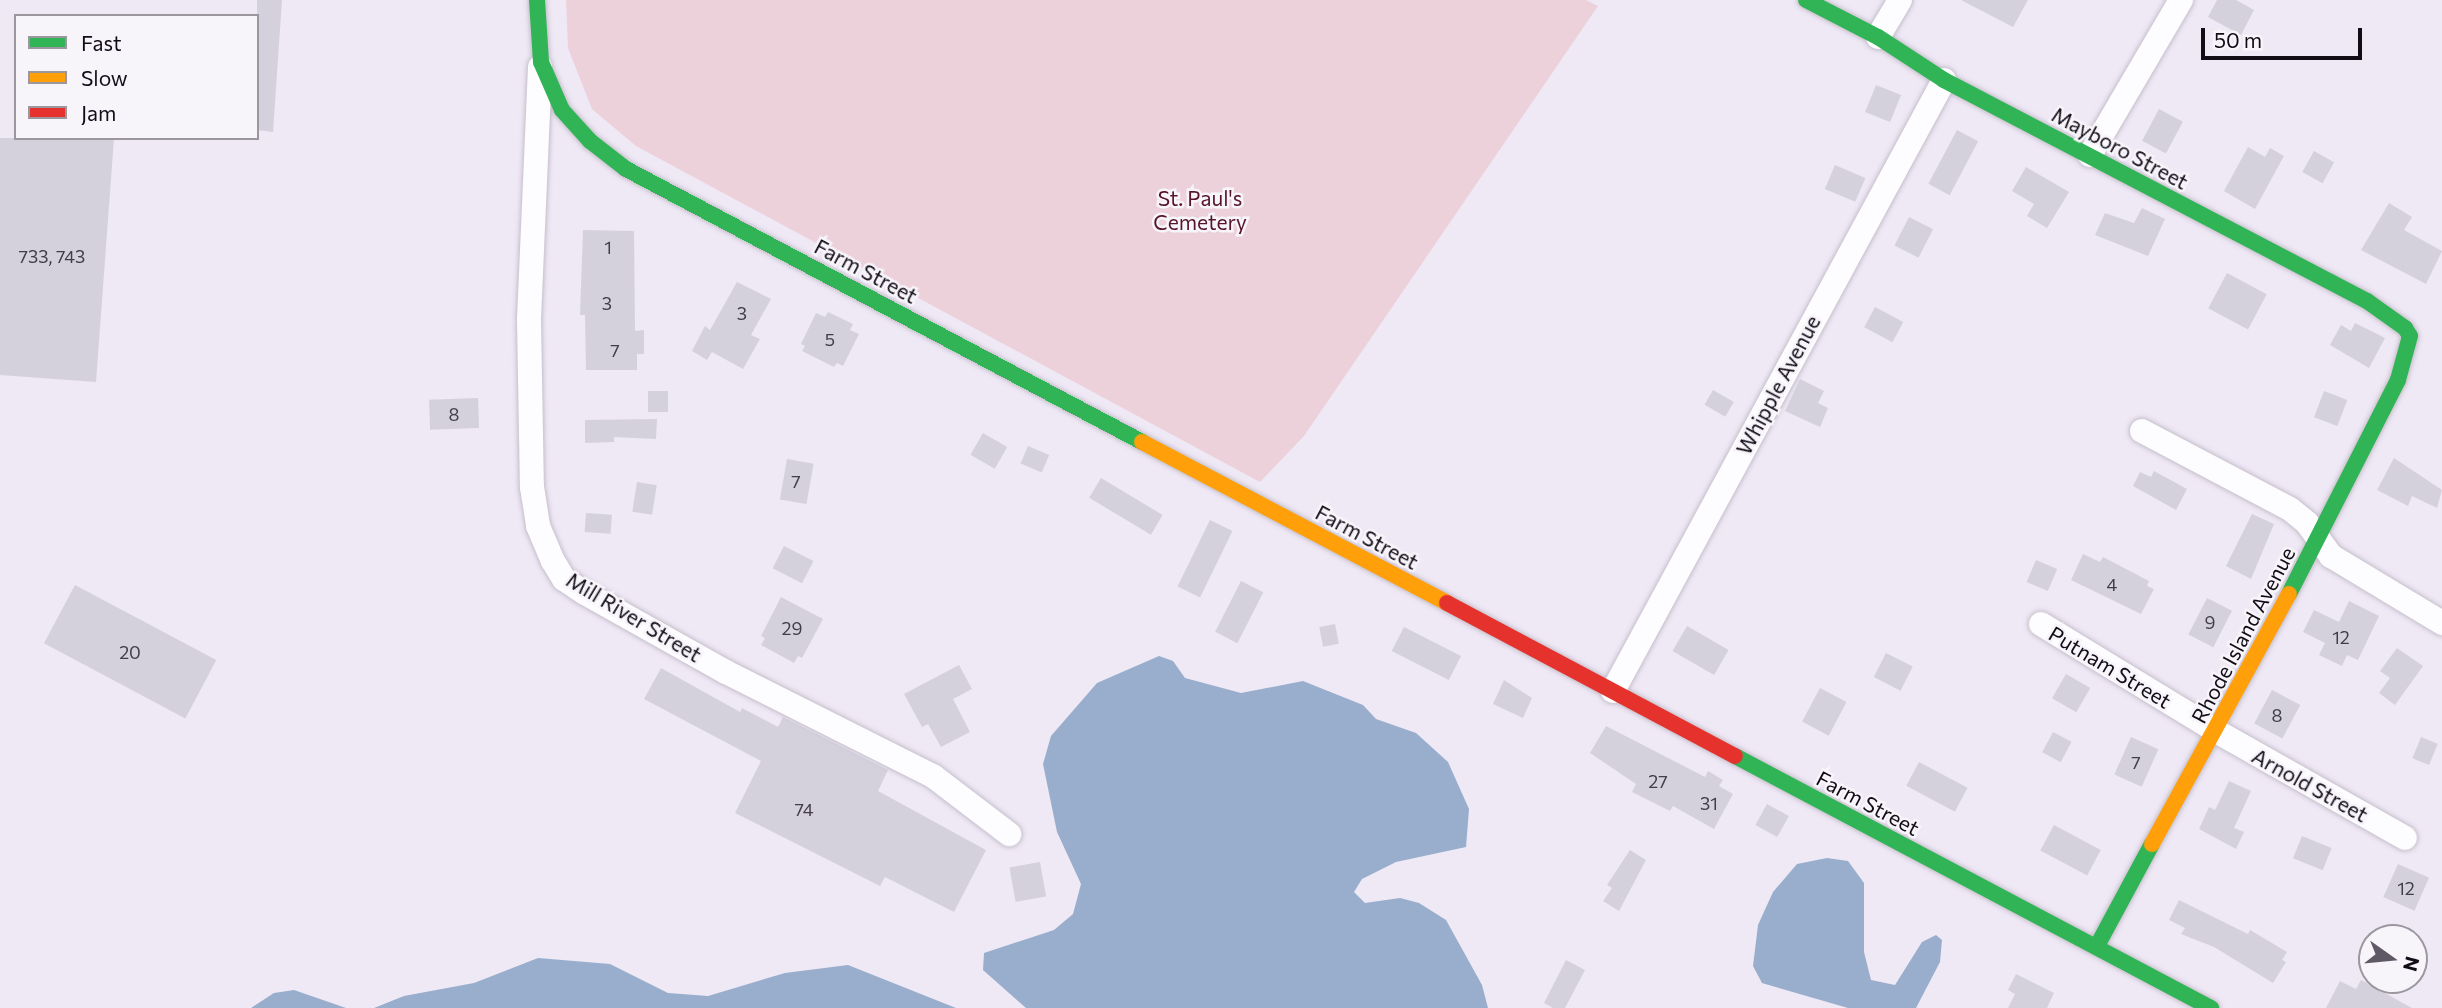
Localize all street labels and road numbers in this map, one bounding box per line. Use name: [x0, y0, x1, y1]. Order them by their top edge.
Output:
street label: Mayboro Street: [2048, 102, 2192, 194]
street label: Farm Street: [810, 233, 922, 309]
street label: Whipple Avenue: [1731, 311, 1825, 459]
street label: Farm Street: [1311, 499, 1423, 575]
street label: Rhode Island Avenue: [2186, 543, 2300, 727]
street label: Mill River Street: [562, 567, 706, 667]
street label: Putnam Street: [2044, 621, 2176, 713]
street label: Arnold Street: [2248, 743, 2372, 827]
street label: Farm Street: [1812, 765, 1924, 841]

